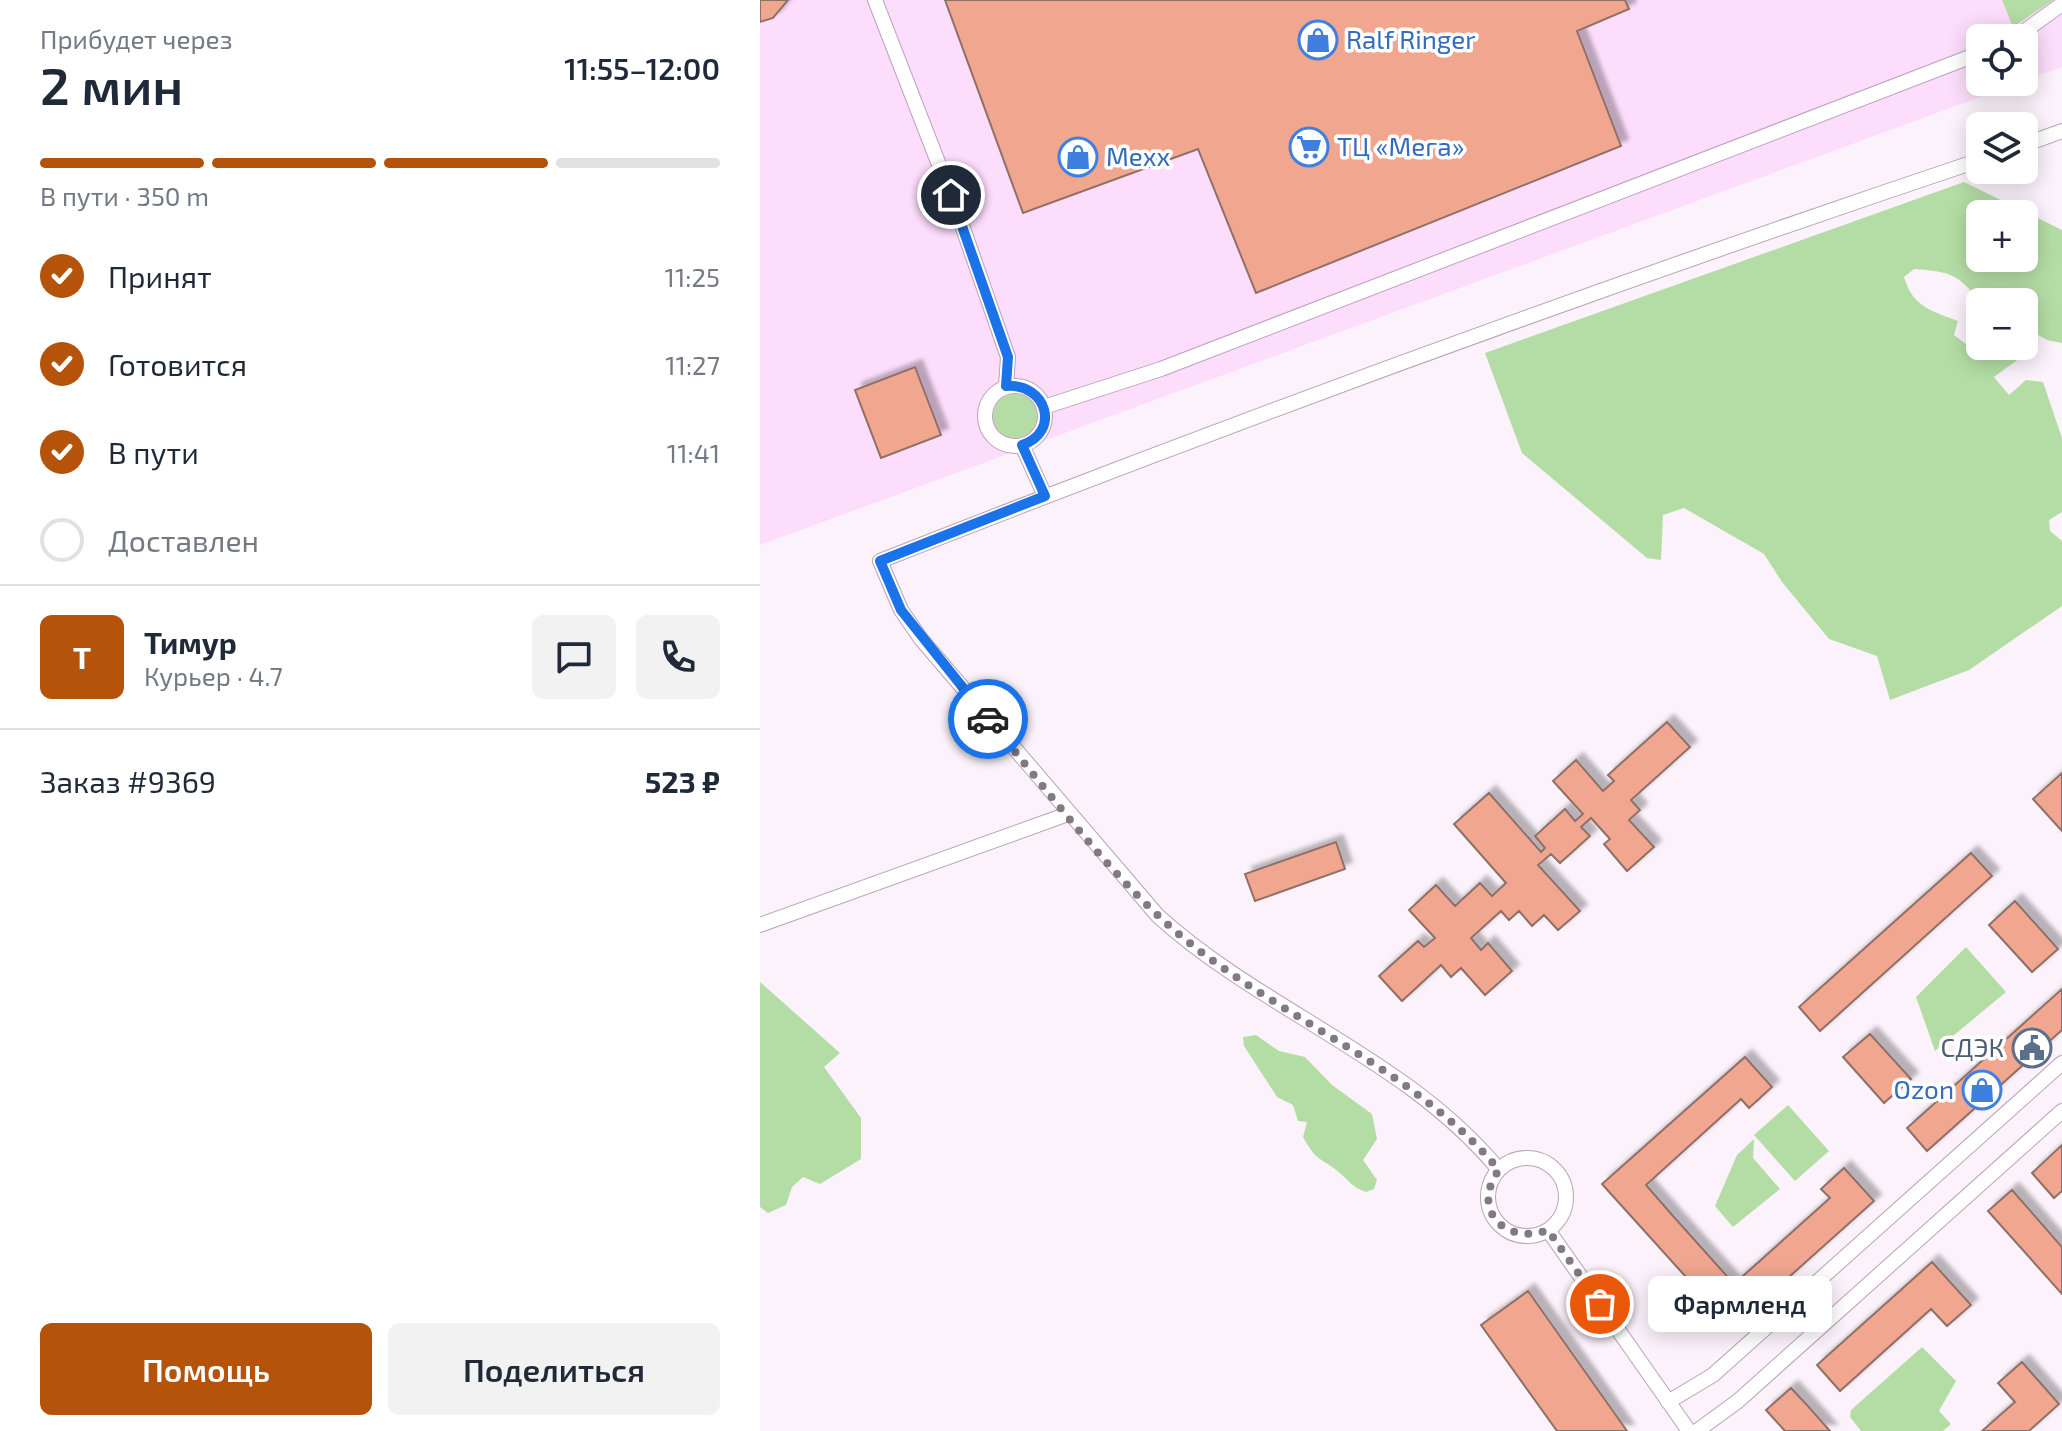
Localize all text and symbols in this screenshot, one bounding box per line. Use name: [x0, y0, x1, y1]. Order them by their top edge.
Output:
shop icon: Ralf Ringer: [1297, 19, 1339, 61]
text: Прибудет через: [40, 23, 233, 54]
place label: Ralf Ringer: [1346, 23, 1476, 54]
map controls: [1966, 24, 2038, 360]
button: locate: [1966, 24, 2038, 96]
text: 11:55–12:00: [564, 50, 720, 86]
text: 2 мин: [40, 53, 183, 115]
button: layers: [1966, 112, 2038, 184]
supermarket icon: ТЦ «Мега»: [1288, 126, 1330, 168]
place label: ТЦ «Мега»: [1337, 130, 1464, 161]
shop icon: Mexx: [1057, 136, 1099, 178]
place label: Mexx: [1106, 140, 1170, 171]
pin: [917, 161, 985, 229]
icon: home: [929, 173, 973, 217]
text: В пути · 350 m: [40, 180, 209, 211]
button: +: [1966, 200, 2038, 272]
icon: check: [40, 254, 84, 298]
text: Принят: [108, 258, 212, 294]
text: 11:25: [665, 261, 720, 292]
button: −: [1966, 288, 2038, 360]
icon: check: [40, 342, 84, 386]
text: Готовится: [108, 346, 247, 382]
text: 11:27: [665, 349, 720, 380]
icon: check: [40, 430, 84, 474]
text: В пути: [108, 434, 199, 470]
text: 11:41: [667, 437, 720, 468]
text: Доставлен: [108, 522, 259, 558]
button: chat: [532, 615, 616, 699]
button: phone: [636, 615, 720, 699]
text: Тимур: [144, 624, 237, 660]
text: Т: [73, 639, 91, 675]
text: Курьер · 4.7: [144, 660, 283, 691]
courier: [948, 679, 1028, 759]
icon: car: [966, 697, 1010, 741]
text: Заказ #9369: [40, 763, 216, 799]
text: 523 ₽: [645, 763, 720, 799]
public building icon: СДЭК: [2011, 1027, 2053, 1069]
place label: СДЭК: [1941, 1031, 2004, 1062]
shop icon: Ozon: [1961, 1069, 2003, 1111]
place label: Ozon: [1894, 1073, 1954, 1104]
pin: [1566, 1270, 1634, 1338]
callout: Фармленд: [1648, 1276, 1832, 1332]
icon: bag: [1578, 1282, 1622, 1326]
text: Фармленд: [1674, 1288, 1806, 1319]
button: Помощь: [40, 1323, 372, 1415]
button: Поделиться: [388, 1323, 720, 1415]

